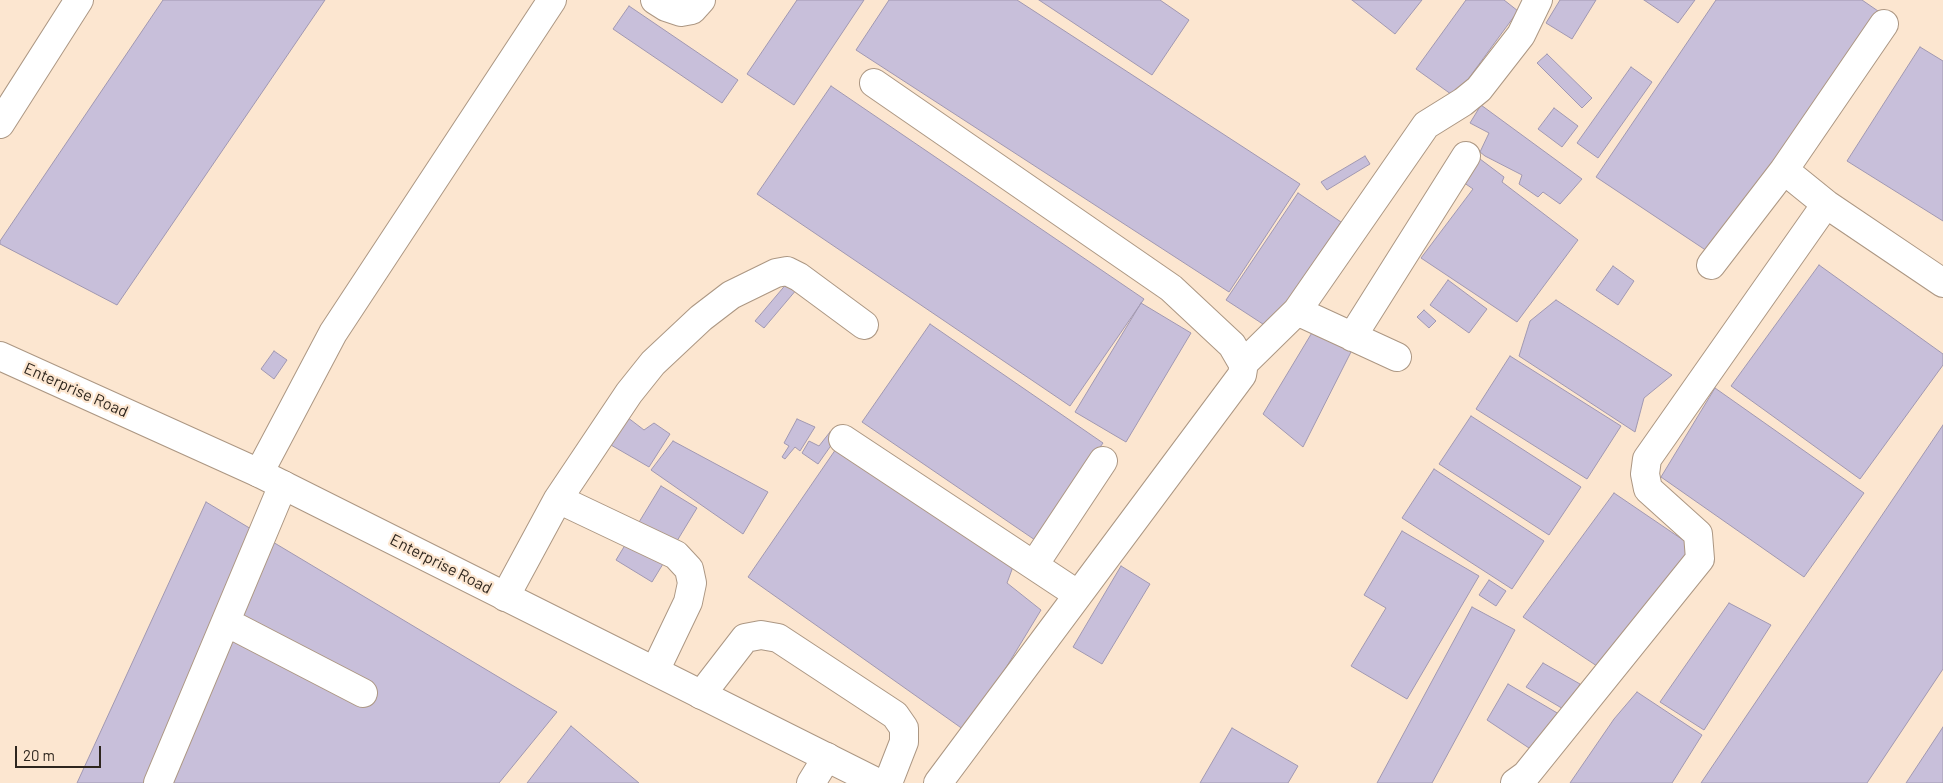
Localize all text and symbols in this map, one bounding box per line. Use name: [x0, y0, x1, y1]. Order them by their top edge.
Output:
street label: Enterprise Road: [21, 358, 131, 422]
street label: Enterprise Road: [387, 530, 495, 598]
scale bar: [18, 736, 104, 768]
text: 20 m: [23, 746, 55, 764]

